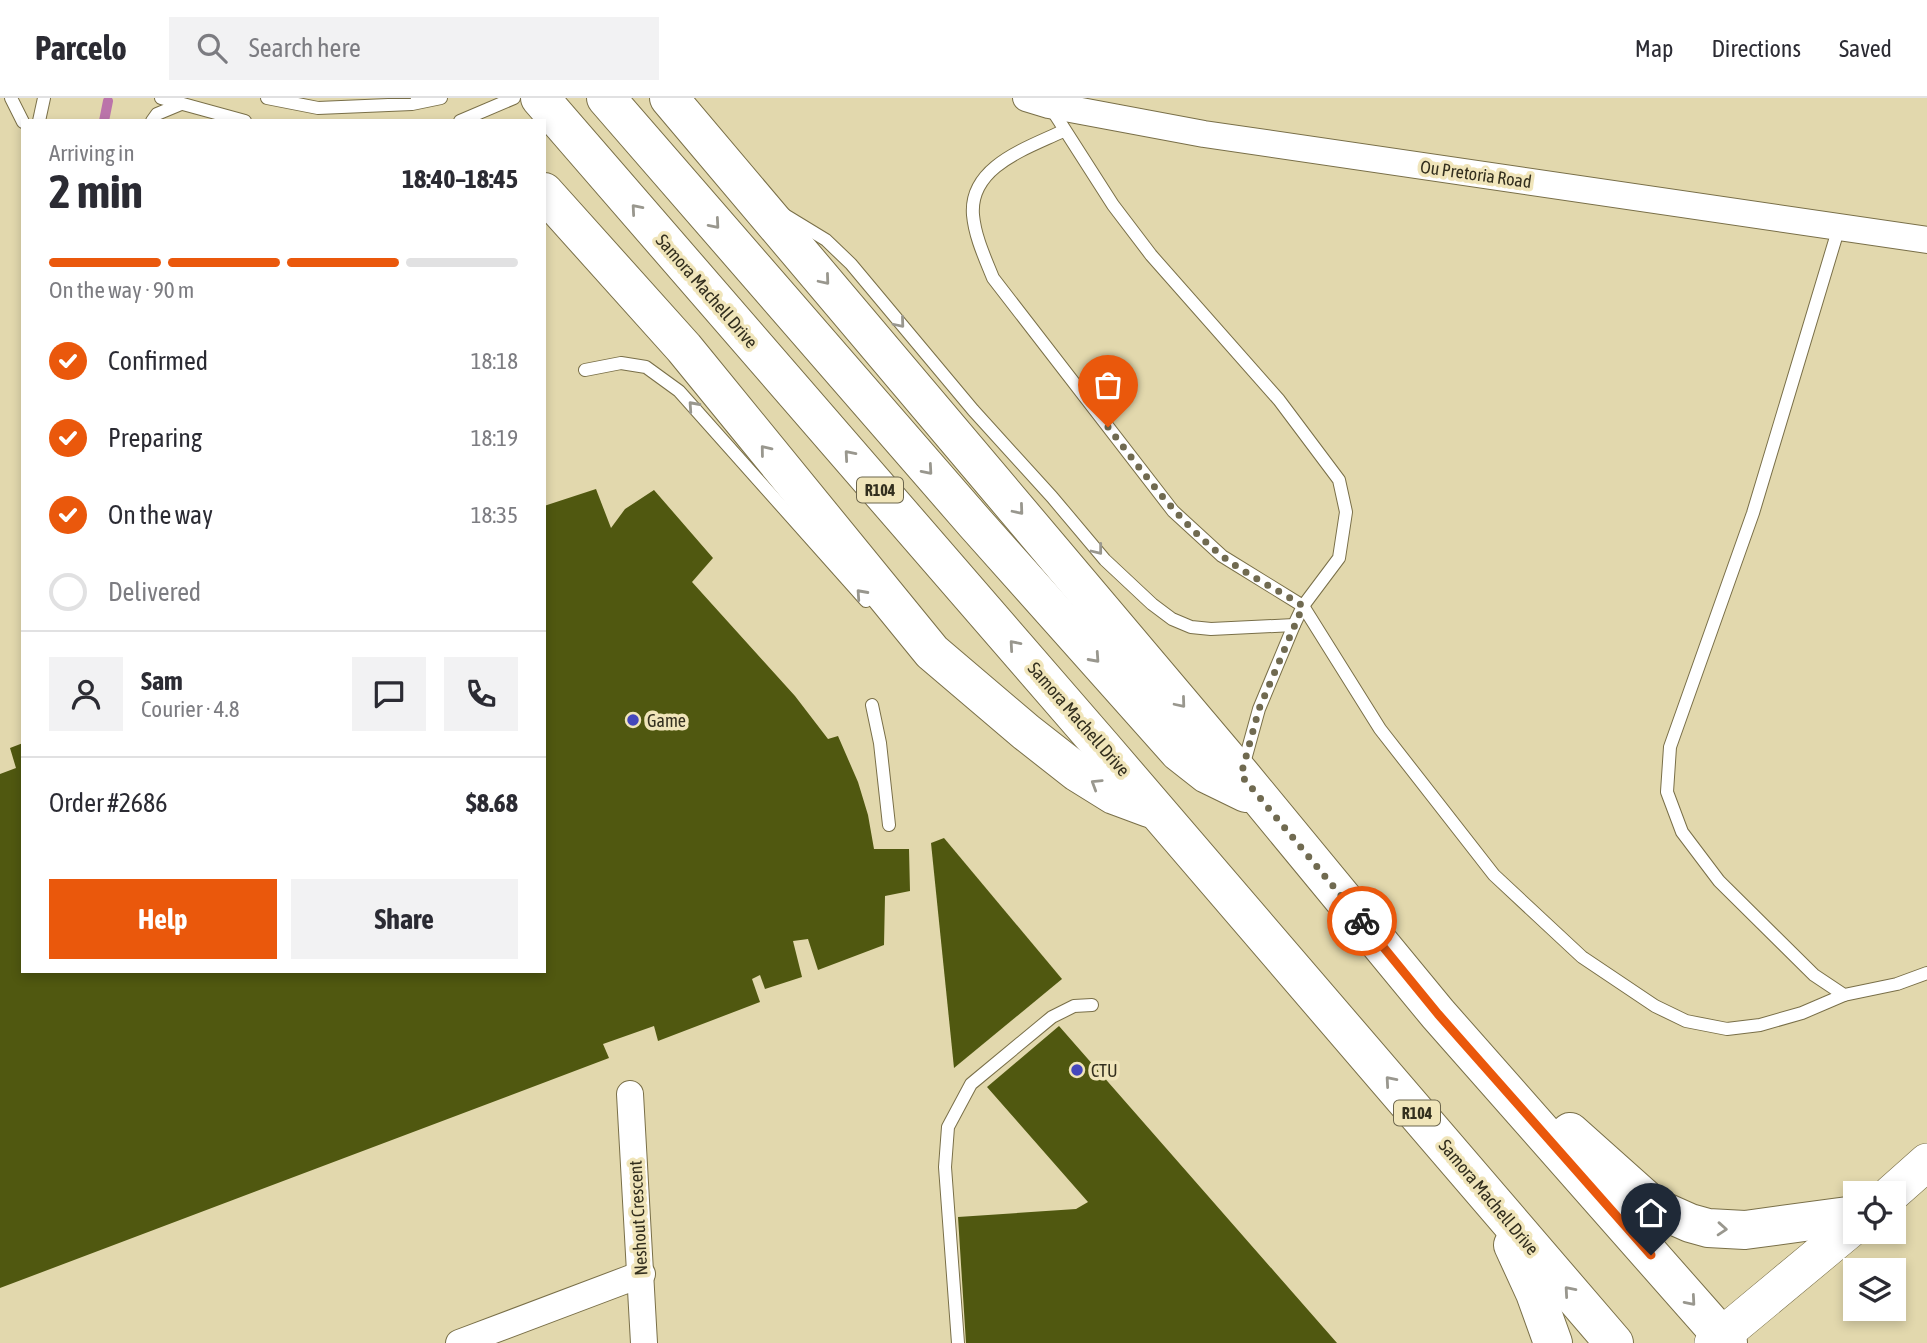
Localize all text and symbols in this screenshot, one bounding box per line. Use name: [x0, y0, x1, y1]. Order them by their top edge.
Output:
search box: [169, 17, 659, 80]
text: Parcelo: [35, 29, 127, 67]
icon: search: [193, 29, 231, 67]
text: Search here: [249, 33, 361, 63]
text: Map: [1635, 35, 1673, 62]
text: Directions: [1711, 35, 1801, 62]
text: Saved: [1839, 35, 1892, 62]
text: Arriving in: [49, 140, 135, 166]
street label: Ou Pretoria Road: [1419, 156, 1533, 192]
text: 18:40–18:45: [402, 164, 518, 194]
text: 2 min: [49, 165, 143, 218]
one-way arrow: [632, 204, 644, 217]
one-way arrow: [707, 215, 719, 228]
street label: Samora Machell Drive: [652, 230, 762, 352]
one-way arrow: [817, 272, 829, 285]
text: On the way · 90 m: [49, 277, 194, 303]
one-way arrow: [892, 315, 905, 327]
icon: check: [49, 342, 87, 380]
text: Confirmed: [108, 346, 208, 376]
text: 18:18: [471, 348, 518, 374]
pin: [1078, 355, 1138, 427]
icon: bag: [1089, 366, 1127, 404]
one-way arrow: [689, 402, 701, 415]
icon: check: [49, 419, 87, 457]
text: Preparing: [108, 423, 202, 453]
text: 18:19: [471, 425, 518, 451]
one-way arrow: [761, 445, 774, 457]
one-way arrow: [845, 450, 857, 463]
one-way arrow: [920, 461, 932, 474]
road number: R104: [857, 478, 903, 502]
icon: check: [49, 496, 87, 534]
text: On the way: [108, 500, 213, 530]
text: 18:35: [471, 502, 518, 528]
one-way arrow: [1010, 503, 1023, 515]
one-way arrow: [1089, 543, 1102, 555]
text: Delivered: [108, 577, 201, 607]
one-way arrow: [857, 590, 869, 603]
one-way arrow: [1010, 640, 1022, 653]
one-way arrow: [1087, 650, 1099, 663]
button: person: [49, 657, 123, 731]
button: chat: [352, 657, 426, 731]
button: phone: [444, 657, 518, 731]
street label: Samora Machell Drive: [1024, 658, 1134, 780]
text: Sam: [141, 666, 183, 696]
one-way arrow: [1173, 695, 1185, 708]
text: Courier · 4.8: [141, 696, 240, 722]
place label: Game: [647, 710, 686, 731]
marker: Game: [625, 712, 641, 728]
one-way arrow: [1090, 779, 1103, 792]
text: Order #2686: [49, 788, 168, 818]
text: $8.68: [466, 788, 518, 818]
button: Help: [49, 879, 277, 959]
button: Share: [291, 879, 518, 959]
courier: [1327, 886, 1397, 956]
icon: bike: [1343, 902, 1381, 940]
place label: CTU: [1091, 1060, 1118, 1081]
marker: CTU: [1069, 1062, 1085, 1078]
one-way arrow: [1386, 1077, 1398, 1090]
road number: R104: [1394, 1100, 1440, 1126]
street label: Samora Machell Drive: [1435, 1135, 1543, 1259]
street label: Neshout Crescent: [624, 1160, 652, 1276]
map controls: [1843, 1181, 1906, 1321]
button: locate: [1843, 1181, 1906, 1244]
pin: [1621, 1183, 1681, 1255]
icon: home: [1632, 1194, 1670, 1232]
one-way arrow: [1717, 1221, 1728, 1236]
button: layers: [1843, 1258, 1906, 1321]
one-way arrow: [1565, 1287, 1578, 1300]
one-way arrow: [1683, 1292, 1695, 1305]

